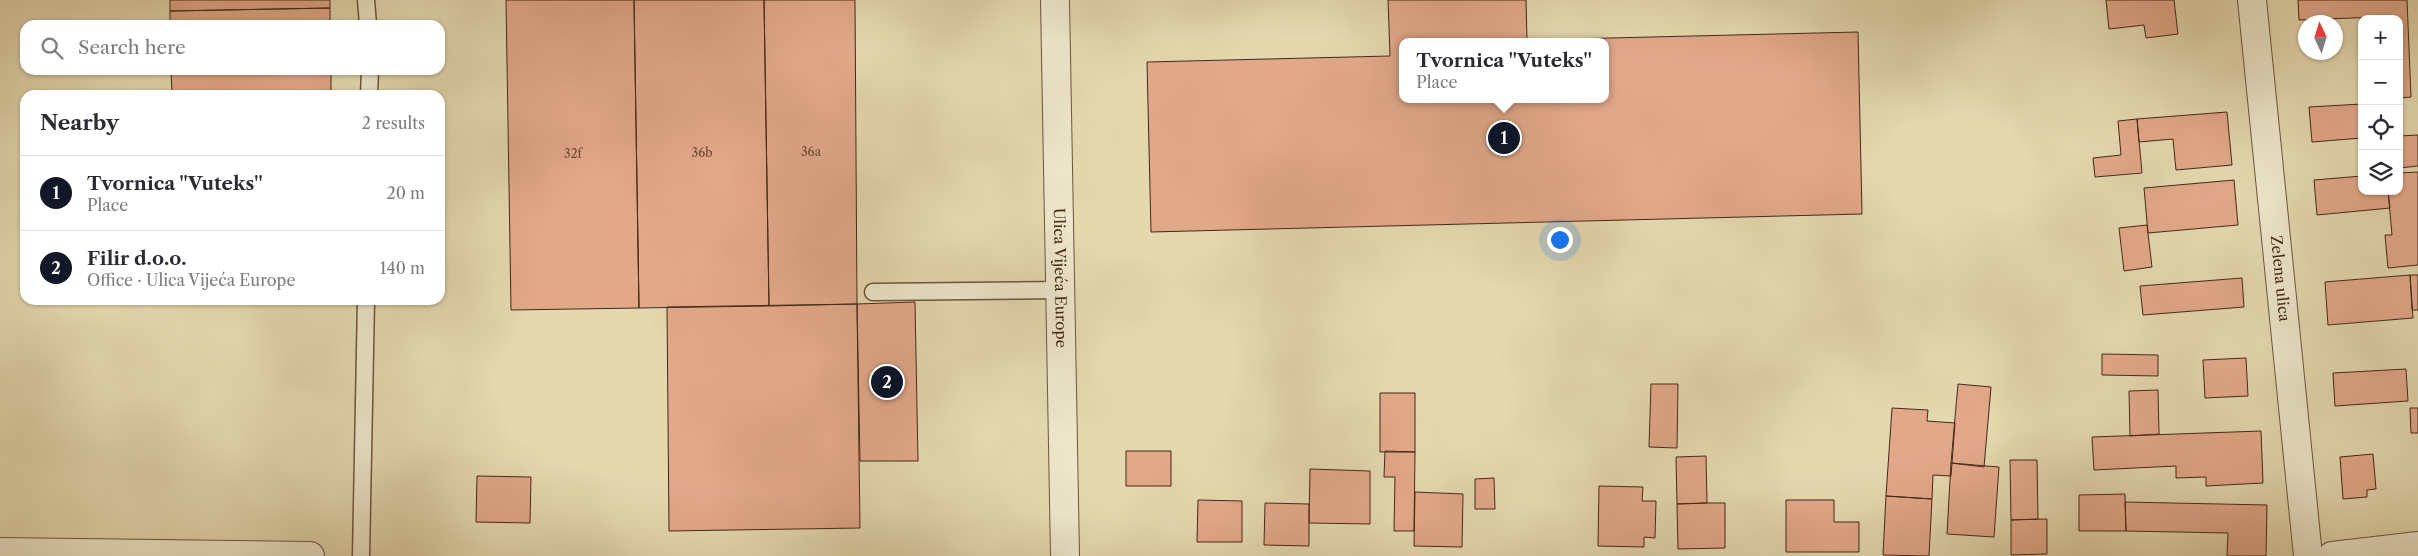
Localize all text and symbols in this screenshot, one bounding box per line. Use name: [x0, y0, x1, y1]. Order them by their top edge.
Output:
north arrow: [2298, 15, 2343, 60]
map controls: [2358, 15, 2403, 195]
button: +: [2358, 15, 2403, 60]
search box: [20, 20, 445, 75]
icon: search: [38, 34, 66, 62]
text: Search here: [78, 36, 186, 59]
popup: [1399, 38, 1609, 103]
text: Tvornica ''Vuteks'': [1416, 49, 1592, 72]
button: −: [2358, 60, 2403, 105]
text: Place: [1416, 72, 1457, 92]
button: locate: [2358, 105, 2403, 150]
text: Nearby: [40, 110, 119, 135]
text: 2 results: [362, 113, 425, 133]
pin: 1: [1488, 119, 1520, 157]
house number: 36a: [801, 144, 822, 159]
house number: 36b: [692, 145, 712, 160]
house number: 32f: [564, 146, 584, 161]
button: layers: [2358, 150, 2403, 195]
text: Tvornica ''Vuteks'': [87, 172, 263, 195]
text: 1: [52, 183, 60, 203]
text: 20 m: [386, 183, 425, 203]
text: Place: [87, 195, 128, 215]
street label: Ulica Vijeća Europe: [1050, 208, 1071, 348]
your location: [1547, 227, 1573, 253]
street label: Zelena ulica: [2267, 234, 2294, 323]
text: Filir d.o.o.: [87, 247, 187, 270]
text: 2: [51, 258, 61, 278]
text: 140 m: [380, 258, 425, 278]
text: Office · Ulica Vijeća Europe: [87, 270, 295, 290]
pin: 2: [871, 363, 903, 401]

